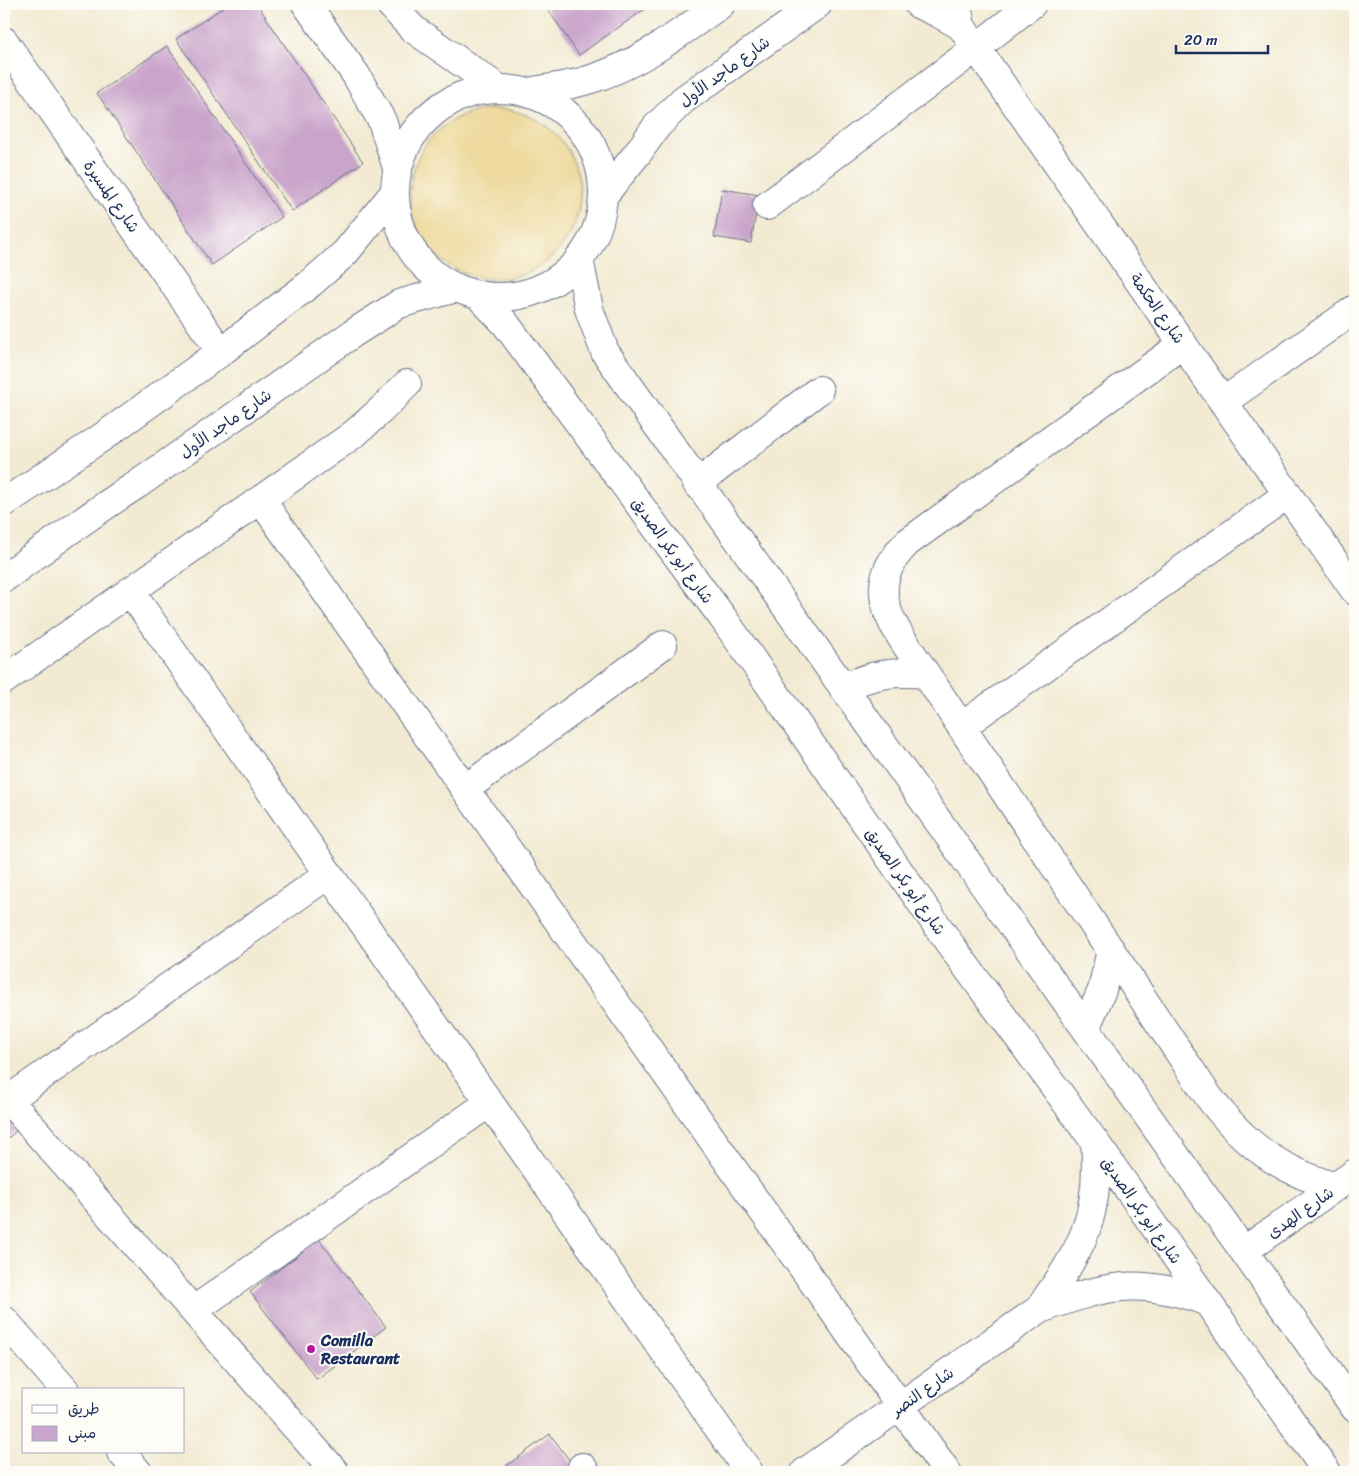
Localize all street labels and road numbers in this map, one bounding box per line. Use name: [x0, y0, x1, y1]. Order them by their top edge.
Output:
street label: شارع ماجد الأول: [672, 28, 776, 115]
street label: شارع المسيرة: [76, 153, 148, 239]
street label: شارع الحكمة: [1122, 266, 1193, 350]
street label: شارع ماجد الأول: [173, 381, 278, 466]
street label: شارع أبو بكر الصديق: [624, 491, 721, 610]
street label: شارع أبو بكر الصديق: [857, 821, 954, 941]
street label: شارع أبو بكر الصديق: [1093, 1150, 1190, 1270]
street label: شارع الهدى: [1261, 1179, 1340, 1246]
street label: شارع النصر: [883, 1359, 960, 1425]

